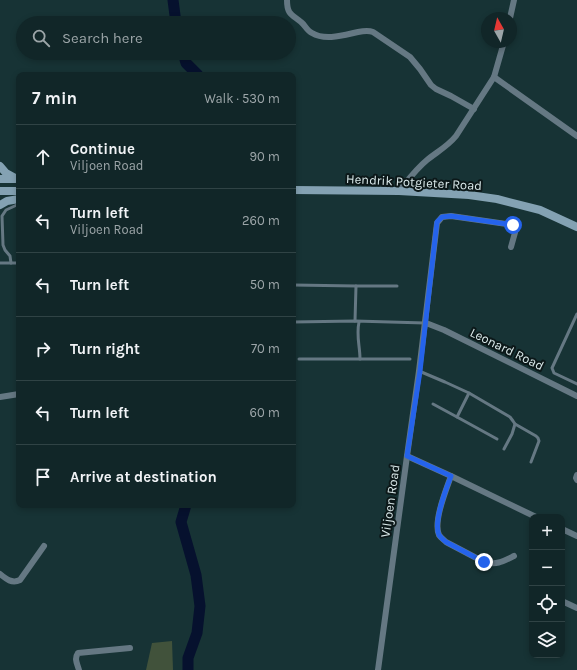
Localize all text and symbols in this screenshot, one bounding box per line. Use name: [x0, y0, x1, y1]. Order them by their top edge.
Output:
north arrow: [481, 12, 517, 48]
search box: [16, 16, 296, 60]
icon: search: [30, 27, 52, 49]
text: Search here: [62, 29, 143, 47]
text: 7 min: [32, 88, 77, 108]
text: Walk · 530 m: [204, 91, 280, 106]
text: Continue: [70, 140, 135, 158]
icon: ahead: [32, 146, 54, 168]
text: 90 m: [249, 149, 280, 164]
text: Viljoen Road: [70, 158, 144, 173]
street label: Hendrik Potgieter Road: [346, 171, 482, 193]
text: Turn left: [70, 204, 129, 222]
icon: left: [32, 210, 54, 232]
text: 260 m: [242, 213, 280, 228]
route start: [504, 216, 522, 234]
text: Viljoen Road: [70, 222, 144, 237]
icon: left: [32, 274, 54, 296]
text: Turn left: [70, 276, 129, 294]
text: 50 m: [250, 277, 280, 292]
street label: Leonard Road: [468, 325, 546, 373]
icon: right: [32, 338, 54, 360]
text: Turn right: [70, 340, 140, 358]
text: 70 m: [251, 341, 280, 356]
icon: left: [32, 402, 54, 424]
text: Turn left: [70, 404, 129, 422]
text: 60 m: [250, 405, 280, 420]
street label: Viljoen Road: [377, 464, 403, 538]
icon: arrive: [32, 466, 54, 488]
text: Arrive at destination: [70, 468, 217, 486]
map controls: [529, 514, 565, 658]
button: +: [529, 514, 565, 550]
button: −: [529, 550, 565, 586]
route end: [475, 553, 493, 571]
button: locate: [529, 586, 565, 622]
button: layers: [529, 622, 565, 658]

